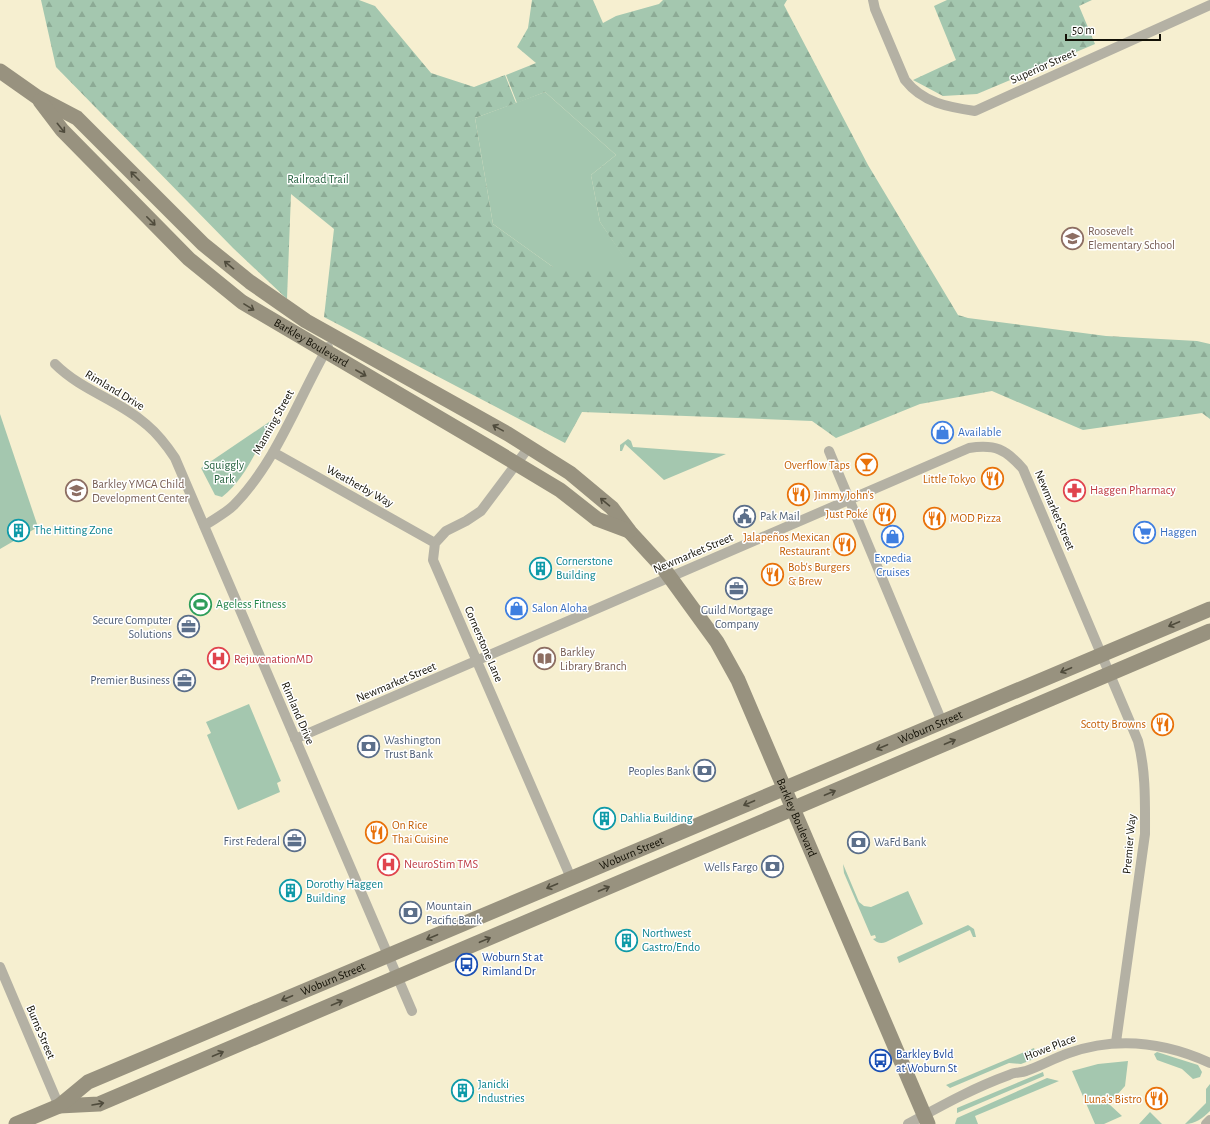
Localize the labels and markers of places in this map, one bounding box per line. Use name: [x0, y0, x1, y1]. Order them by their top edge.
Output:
school or university icon: Roosevelt Elementary School: [1059, 225, 1085, 251]
place label: Roosevelt Elementary School: [1088, 225, 1175, 252]
shop icon: Available: [929, 419, 955, 445]
place label: Available: [958, 426, 1001, 438]
bar icon: Overflow Taps: [853, 452, 879, 478]
place label: Overflow Taps: [784, 459, 850, 471]
restaurant icon: Little Tokyo: [979, 466, 1005, 492]
place label: Little Tokyo: [923, 473, 976, 486]
pharmacy icon: Haggen Pharmacy: [1062, 477, 1088, 503]
school or university icon: Barkley YMCA Child Development Center: [64, 478, 90, 504]
place label: Barkley YMCA Child Development Center: [92, 478, 189, 504]
restaurant icon: Jimmy John's: [786, 482, 812, 508]
place label: Haggen Pharmacy: [1090, 484, 1176, 497]
place label: Jimmy John's: [814, 489, 874, 502]
restaurant icon: Just Poké: [871, 501, 897, 527]
public building icon: Pak Mail: [732, 503, 758, 529]
restaurant icon: MOD Pizza: [921, 505, 947, 531]
place label: Just Poké: [826, 508, 868, 520]
place label: Pak Mail: [760, 510, 800, 522]
place label: MOD Pizza: [950, 512, 1002, 524]
building icon: The Hitting Zone: [6, 517, 32, 543]
supermarket icon: Haggen: [1131, 519, 1157, 545]
place label: The Hitting Zone: [34, 524, 113, 536]
shop icon: Expedia Cruises: [880, 524, 906, 550]
place label: Haggen: [1160, 526, 1197, 538]
place label: Jalapeños Mexican Restaurant: [743, 531, 830, 557]
restaurant icon: Jalapeños Mexican Restaurant: [832, 531, 858, 557]
place label: Expedia Cruises: [874, 552, 912, 578]
building icon: Cornerstone Building: [528, 555, 554, 581]
place label: Cornerstone Building: [556, 555, 613, 581]
restaurant icon: Bob's Burgers & Brew: [759, 561, 785, 587]
place label: Bob's Burgers & Brew: [788, 561, 850, 587]
office icon: Guild Mortgage Company: [724, 576, 750, 602]
sports icon: Ageless Fitness: [187, 591, 213, 617]
shop icon: Salon Aloha: [504, 595, 530, 621]
place label: Ageless Fitness: [216, 598, 286, 610]
place label: Salon Aloha: [532, 602, 588, 614]
place label: Guild Mortgage Company: [701, 604, 773, 631]
place label: Secure Computer Solutions: [92, 614, 172, 640]
office icon: Secure Computer Solutions: [175, 614, 201, 640]
hospital icon: RejuvenationMD: [206, 646, 232, 672]
library icon: Barkley Library Branch: [531, 646, 557, 672]
place label: Barkley Library Branch: [560, 646, 627, 673]
place label: RejuvenationMD: [234, 653, 313, 666]
office icon: Premier Business: [172, 667, 198, 693]
place label: Premier Business: [90, 674, 170, 686]
restaurant icon: Scotty Browns: [1149, 711, 1175, 737]
place label: Scotty Browns: [1081, 718, 1146, 731]
bank icon: Washington Trust Bank: [355, 734, 381, 760]
place label: Washington Trust Bank: [384, 734, 441, 760]
bank icon: Peoples Bank: [692, 758, 718, 784]
place label: Peoples Bank: [628, 765, 691, 777]
building icon: Dahlia Building: [591, 805, 617, 831]
place label: Dahlia Building: [620, 812, 693, 824]
restaurant icon: On Rice Thai Cuisine: [364, 819, 390, 845]
place label: On Rice Thai Cuisine: [392, 819, 449, 845]
office icon: First Federal: [282, 828, 308, 854]
bank icon: WaFd Bank: [845, 829, 871, 855]
place label: First Federal: [223, 835, 280, 847]
place label: WaFd Bank: [874, 836, 927, 848]
hospital icon: NeuroStim TMS: [376, 851, 402, 877]
bank icon: Wells Fargo: [760, 854, 786, 880]
place label: NeuroStim TMS: [404, 858, 479, 870]
place label: Wells Fargo: [704, 861, 758, 873]
building icon: Dorothy Haggen Building: [278, 878, 304, 904]
place label: Dorothy Haggen Building: [306, 878, 383, 904]
bank icon: Mountain Pacific Bank: [398, 900, 424, 926]
place label: Mountain Pacific Bank: [426, 900, 482, 926]
building icon: Northwest Gastro/Endo: [614, 927, 640, 953]
place label: Northwest Gastro/Endo: [642, 927, 700, 953]
bus stop icon: Woburn St at Rimland Dr: [453, 951, 479, 977]
place label: Woburn St at Rimland Dr: [482, 951, 543, 977]
bus stop icon: Barkley Bvld at Woburn St: [867, 1048, 893, 1074]
place label: Barkley Bvld at Woburn St: [896, 1048, 957, 1074]
building icon: Janicki Industries: [450, 1078, 476, 1104]
place label: Janicki Industries: [478, 1078, 525, 1104]
restaurant icon: Luna's Bistro: [1144, 1086, 1170, 1112]
place label: Luna's Bistro: [1084, 1093, 1142, 1105]

